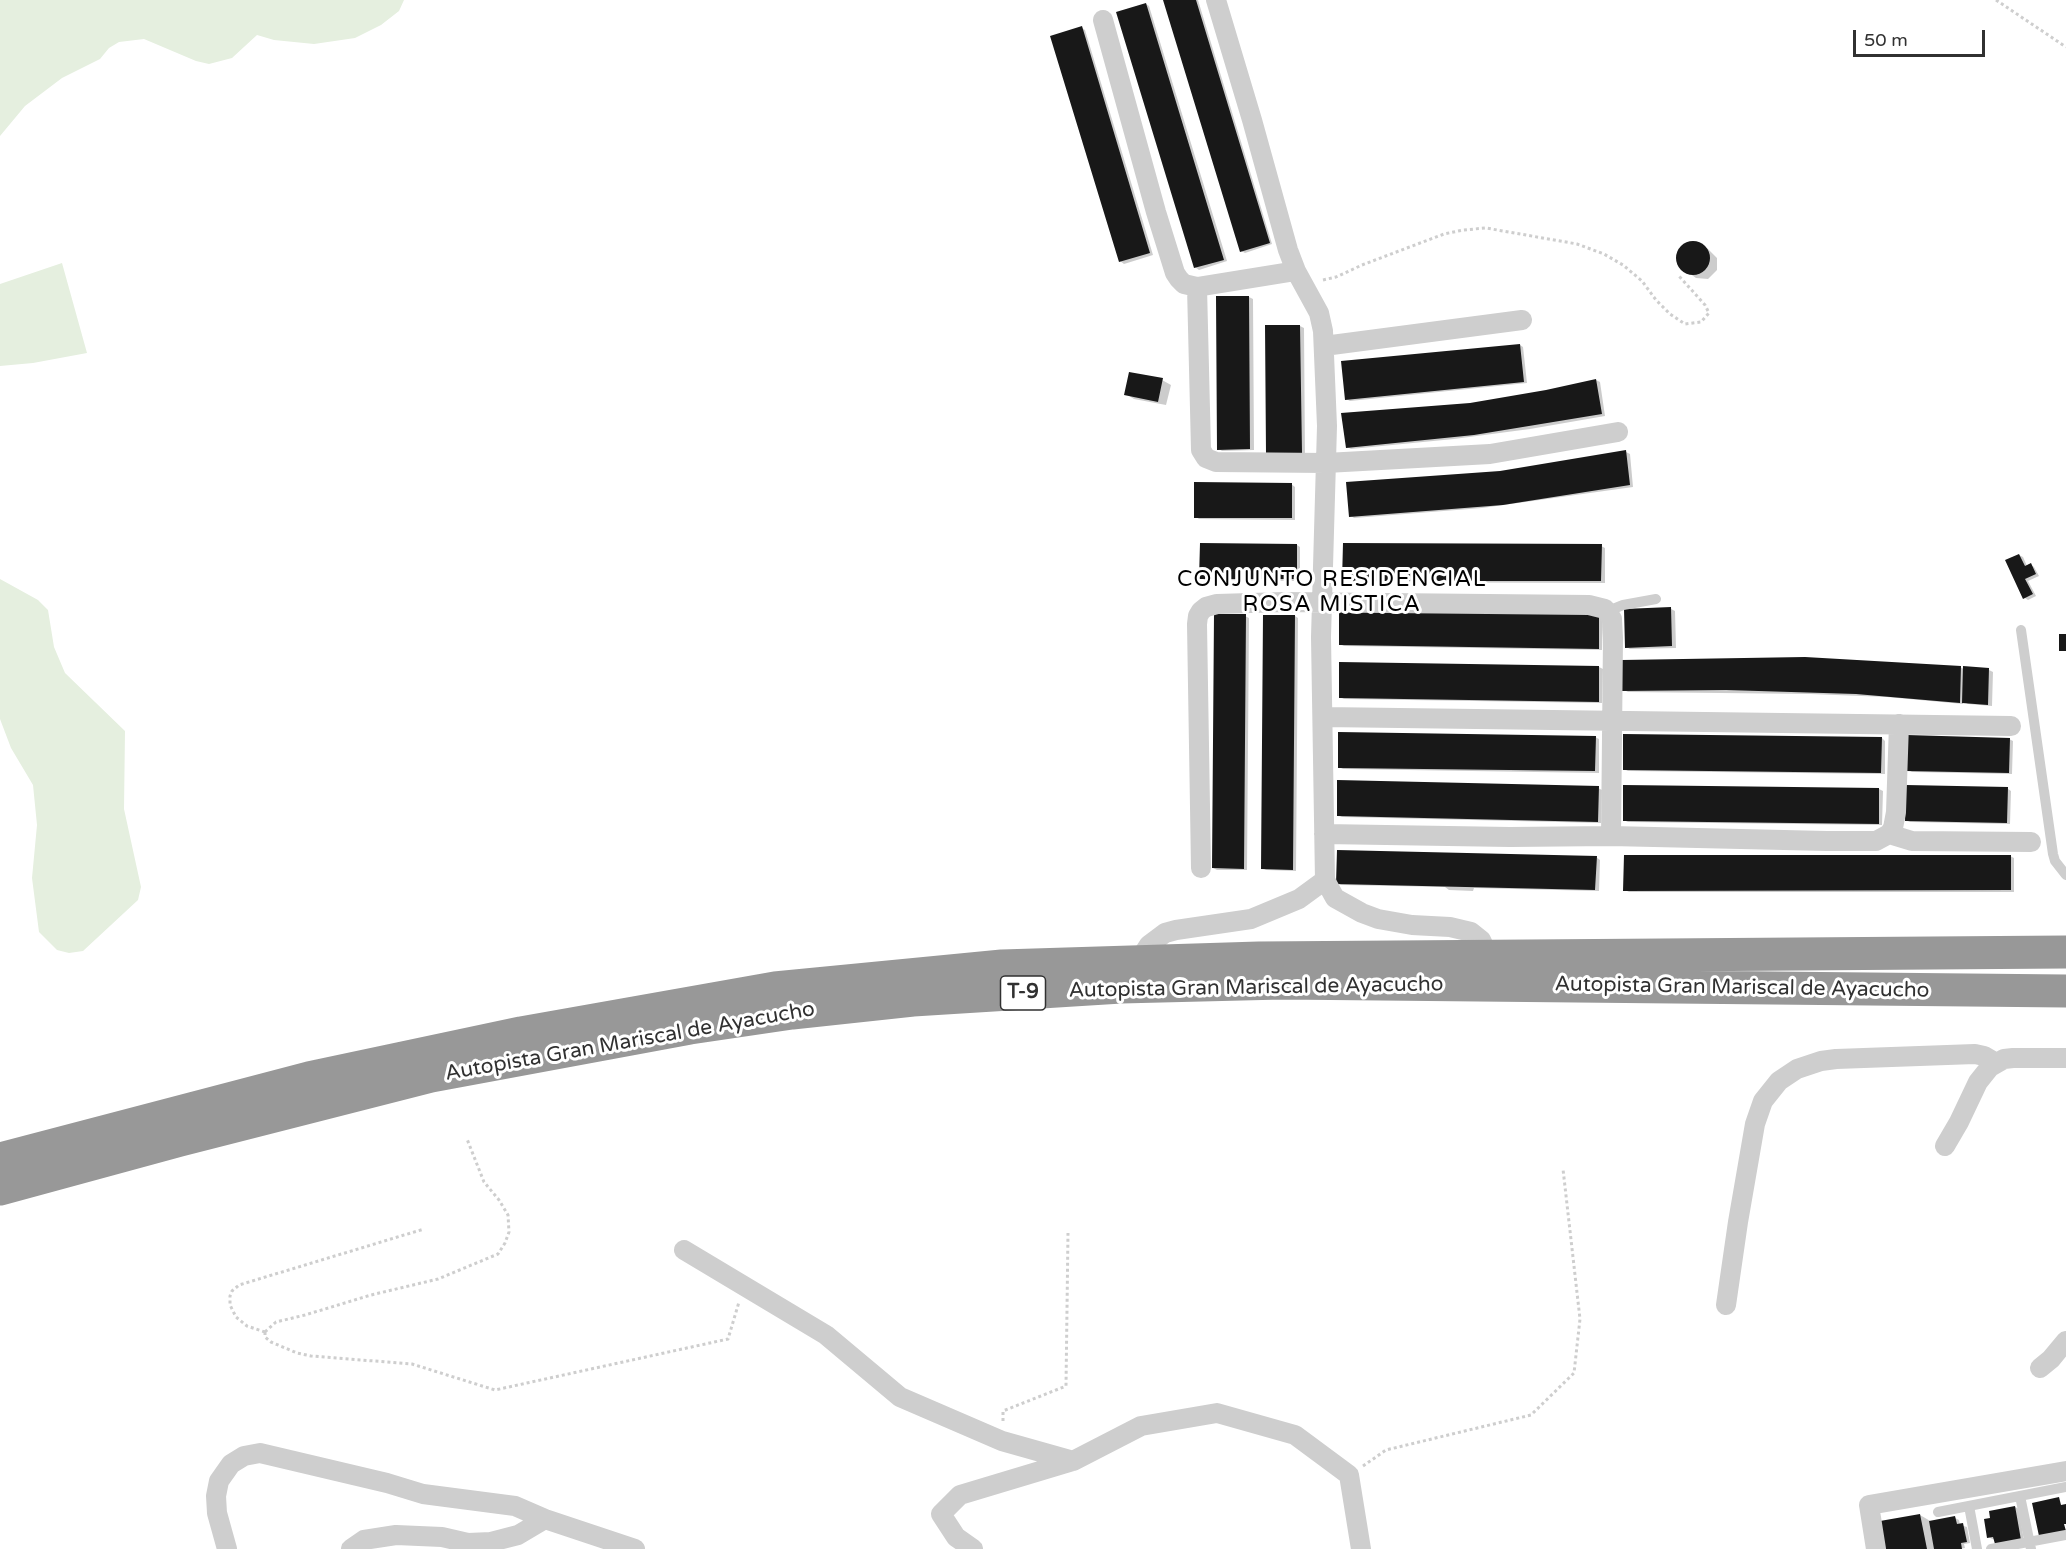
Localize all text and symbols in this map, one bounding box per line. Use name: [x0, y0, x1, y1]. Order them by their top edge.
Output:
scale bar: [1856, 18, 1988, 56]
text: 50 m: [1864, 29, 1908, 51]
district label: CONJUNTO RESIDENCIAL ROSA MISTICA: [1177, 567, 1487, 618]
street label: Autopista Gran Mariscal de Ayacucho: [1068, 972, 1444, 1004]
street label: Autopista Gran Mariscal de Ayacucho: [1554, 972, 1930, 1004]
road number: T-9: [1000, 976, 1046, 1010]
street label: Autopista Gran Mariscal de Ayacucho: [443, 997, 817, 1087]

